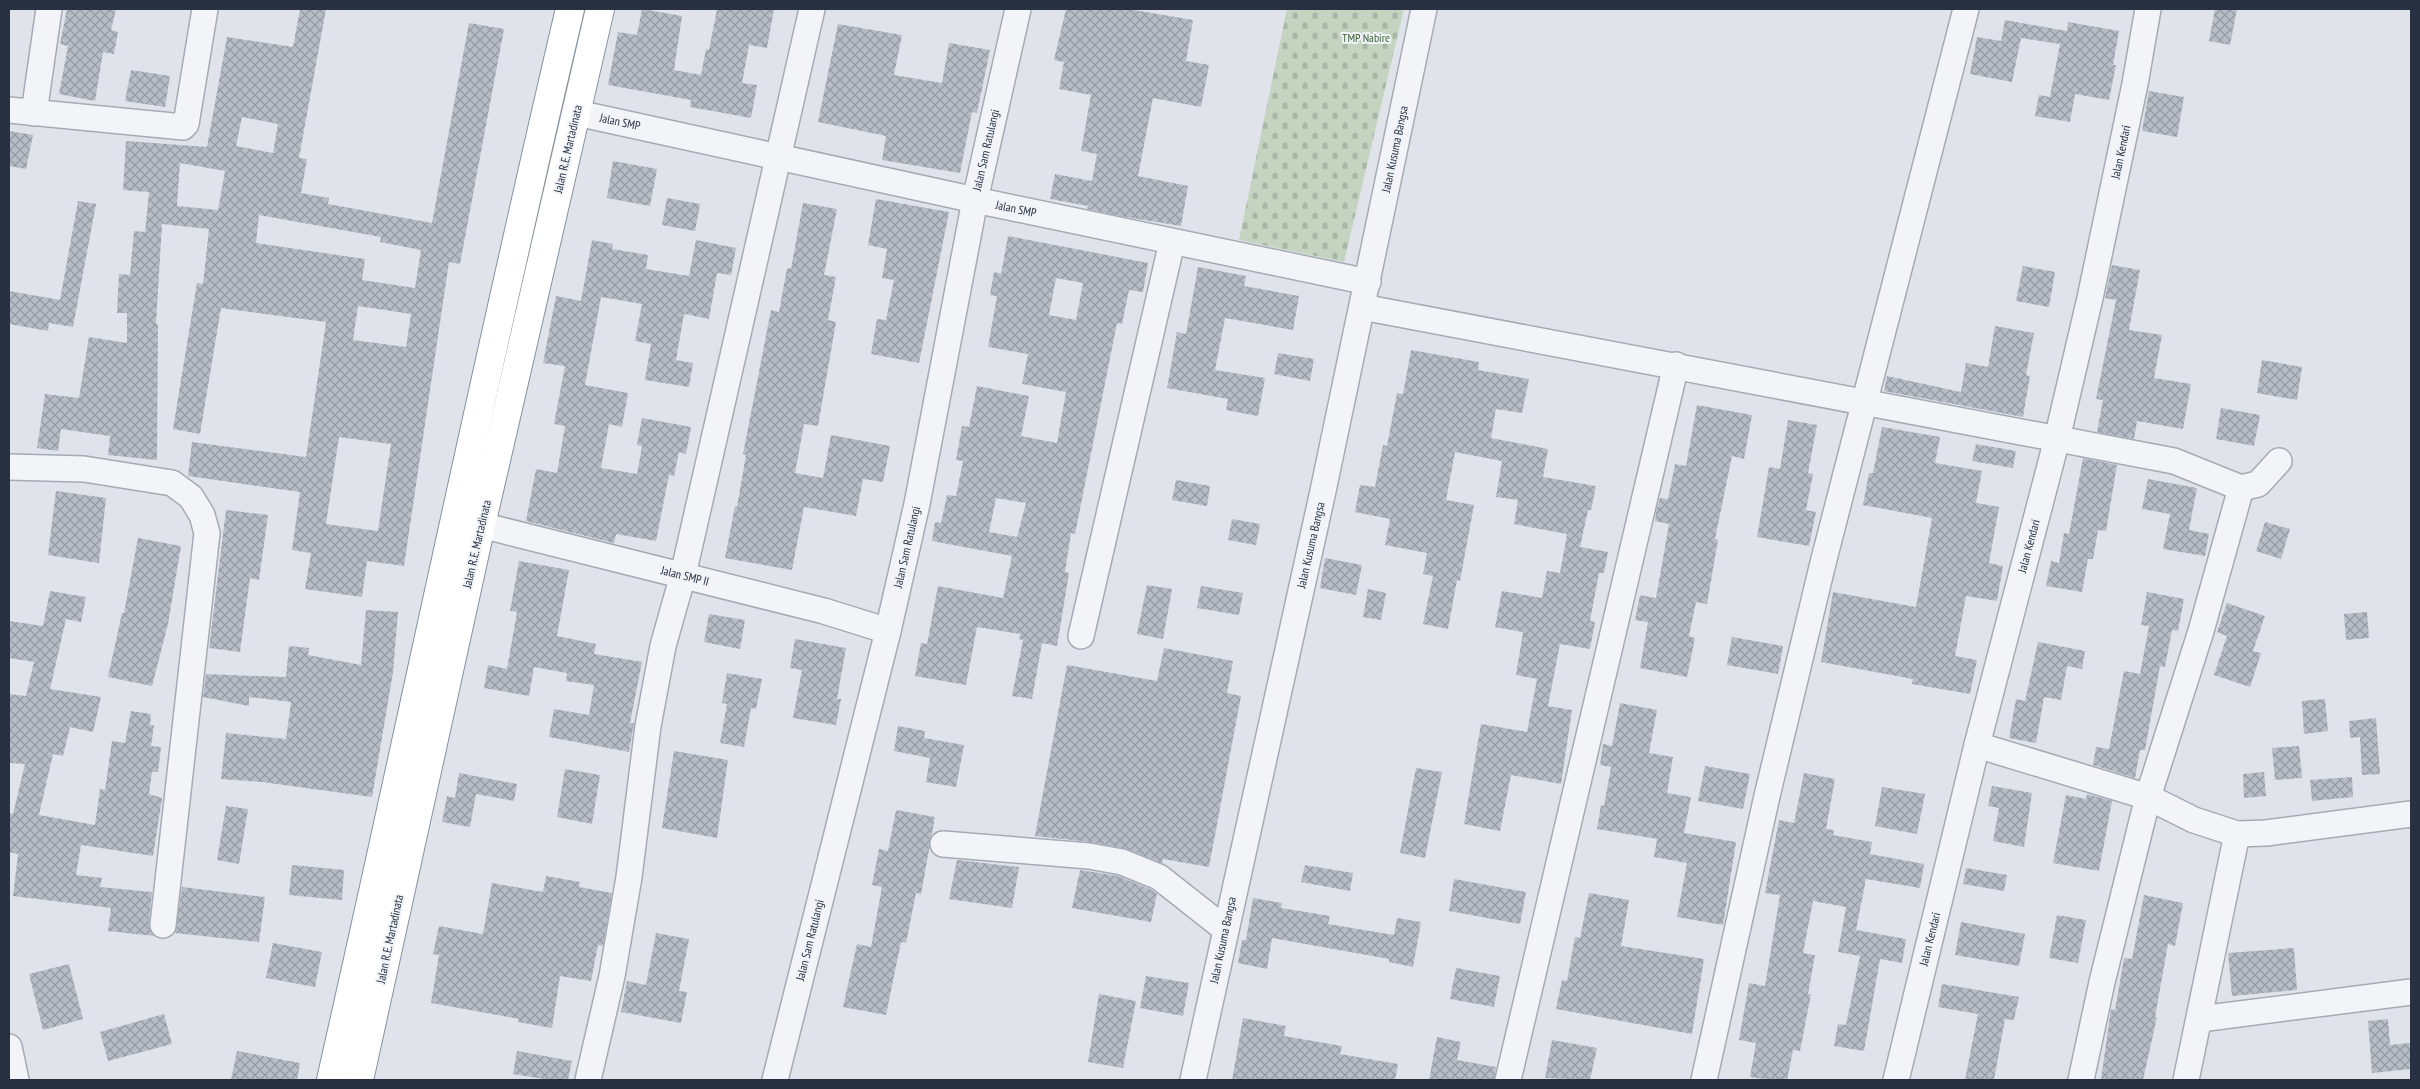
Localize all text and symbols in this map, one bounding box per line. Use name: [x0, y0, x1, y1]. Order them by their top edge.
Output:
park label: TMP Nabire: [1342, 30, 1390, 45]
street label: Jalan R.E. Martadinata: [550, 103, 585, 195]
street label: Jalan Kusuma Bangsa: [1378, 104, 1411, 195]
street label: Jalan Sam Ratulangi: [969, 108, 1002, 193]
street label: Jalan SMP: [597, 110, 642, 133]
street label: Jalan Kendari: [2107, 124, 2134, 181]
street label: Jalan SMP: [993, 197, 1038, 220]
street label: Jalan R.E. Martadinata: [459, 498, 494, 590]
street label: Jalan Kusuma Bangsa: [1293, 500, 1328, 590]
street label: Jalan Sam Ratulangi: [890, 505, 923, 590]
street label: Jalan Kendari: [2014, 518, 2043, 575]
street label: Jalan SMP II: [659, 562, 711, 589]
street label: Jalan R.E. Martadinata: [373, 893, 406, 986]
street label: Jalan Kusuma Bangsa: [1206, 895, 1239, 986]
street label: Jalan Sam Ratulangi: [792, 898, 827, 983]
street label: Jalan Kendari: [1915, 911, 1943, 968]

